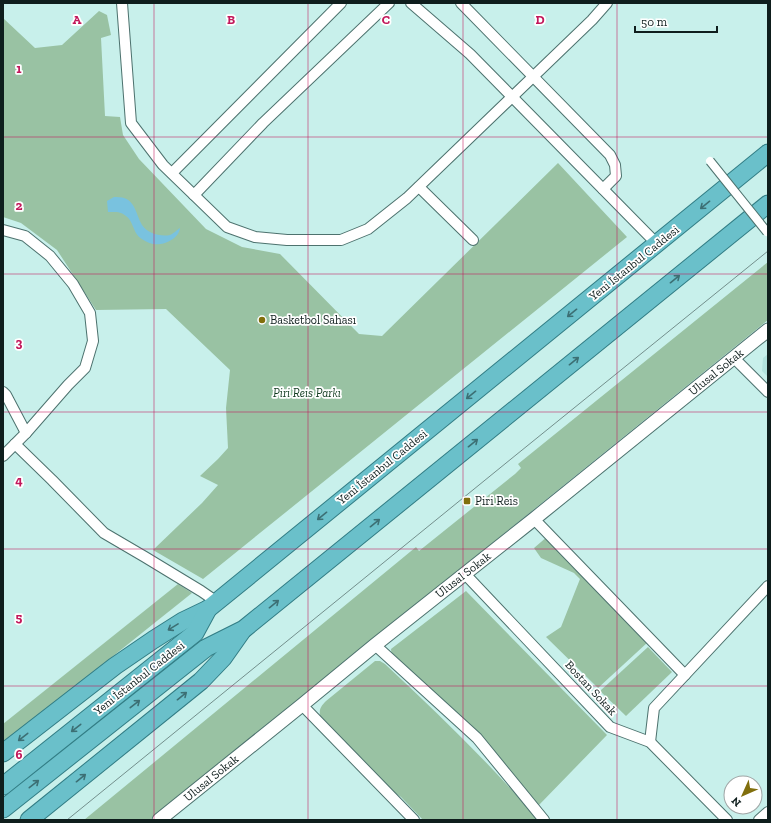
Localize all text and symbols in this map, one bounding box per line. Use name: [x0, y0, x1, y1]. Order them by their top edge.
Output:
scale bar: [635, 8, 717, 34]
text: A: [73, 12, 82, 27]
text: B: [227, 12, 235, 27]
text: C: [382, 12, 390, 27]
text: D: [535, 12, 545, 27]
text: 50 m: [641, 15, 668, 29]
text: 1: [16, 61, 22, 76]
text: 2: [16, 198, 23, 213]
one-way arrow: [700, 200, 711, 209]
street label: Yeni İstanbul Caddesi: [586, 222, 682, 304]
one-way arrow: [670, 275, 681, 284]
one-way arrow: [567, 309, 577, 318]
place label: Basketbol Sahası: [270, 313, 357, 327]
marker: Basketbol Sahası: [257, 315, 267, 325]
text: 3: [16, 335, 23, 350]
street label: Ulusal Sokak: [686, 345, 747, 398]
one-way arrow: [569, 357, 580, 366]
park label: Piri Reis Parkı: [273, 386, 341, 400]
one-way arrow: [466, 391, 477, 400]
street label: Yeni İstanbul Caddesi: [334, 426, 430, 508]
one-way arrow: [468, 439, 479, 448]
text: 4: [15, 473, 23, 488]
place label: Piri Reis: [475, 494, 518, 508]
marker: Piri Reis: [462, 496, 472, 506]
one-way arrow: [317, 512, 328, 521]
one-way arrow: [370, 518, 381, 527]
street label: Ulusal Sokak: [433, 549, 494, 601]
one-way arrow: [269, 600, 280, 609]
text: 5: [16, 610, 23, 625]
one-way arrow: [168, 623, 179, 631]
street label: Yeni İstanbul Caddesi: [90, 638, 188, 718]
street label: Bostan Sokak: [562, 658, 620, 719]
one-way arrow: [177, 692, 188, 701]
one-way arrow: [130, 699, 141, 708]
one-way arrow: [71, 723, 82, 732]
one-way arrow: [18, 733, 29, 742]
text: 6: [16, 747, 23, 762]
street label: Ulusal Sokak: [181, 751, 242, 804]
one-way arrow: [76, 773, 87, 782]
north arrow: [723, 775, 763, 815]
one-way arrow: [28, 780, 39, 789]
text: N: [728, 794, 744, 809]

